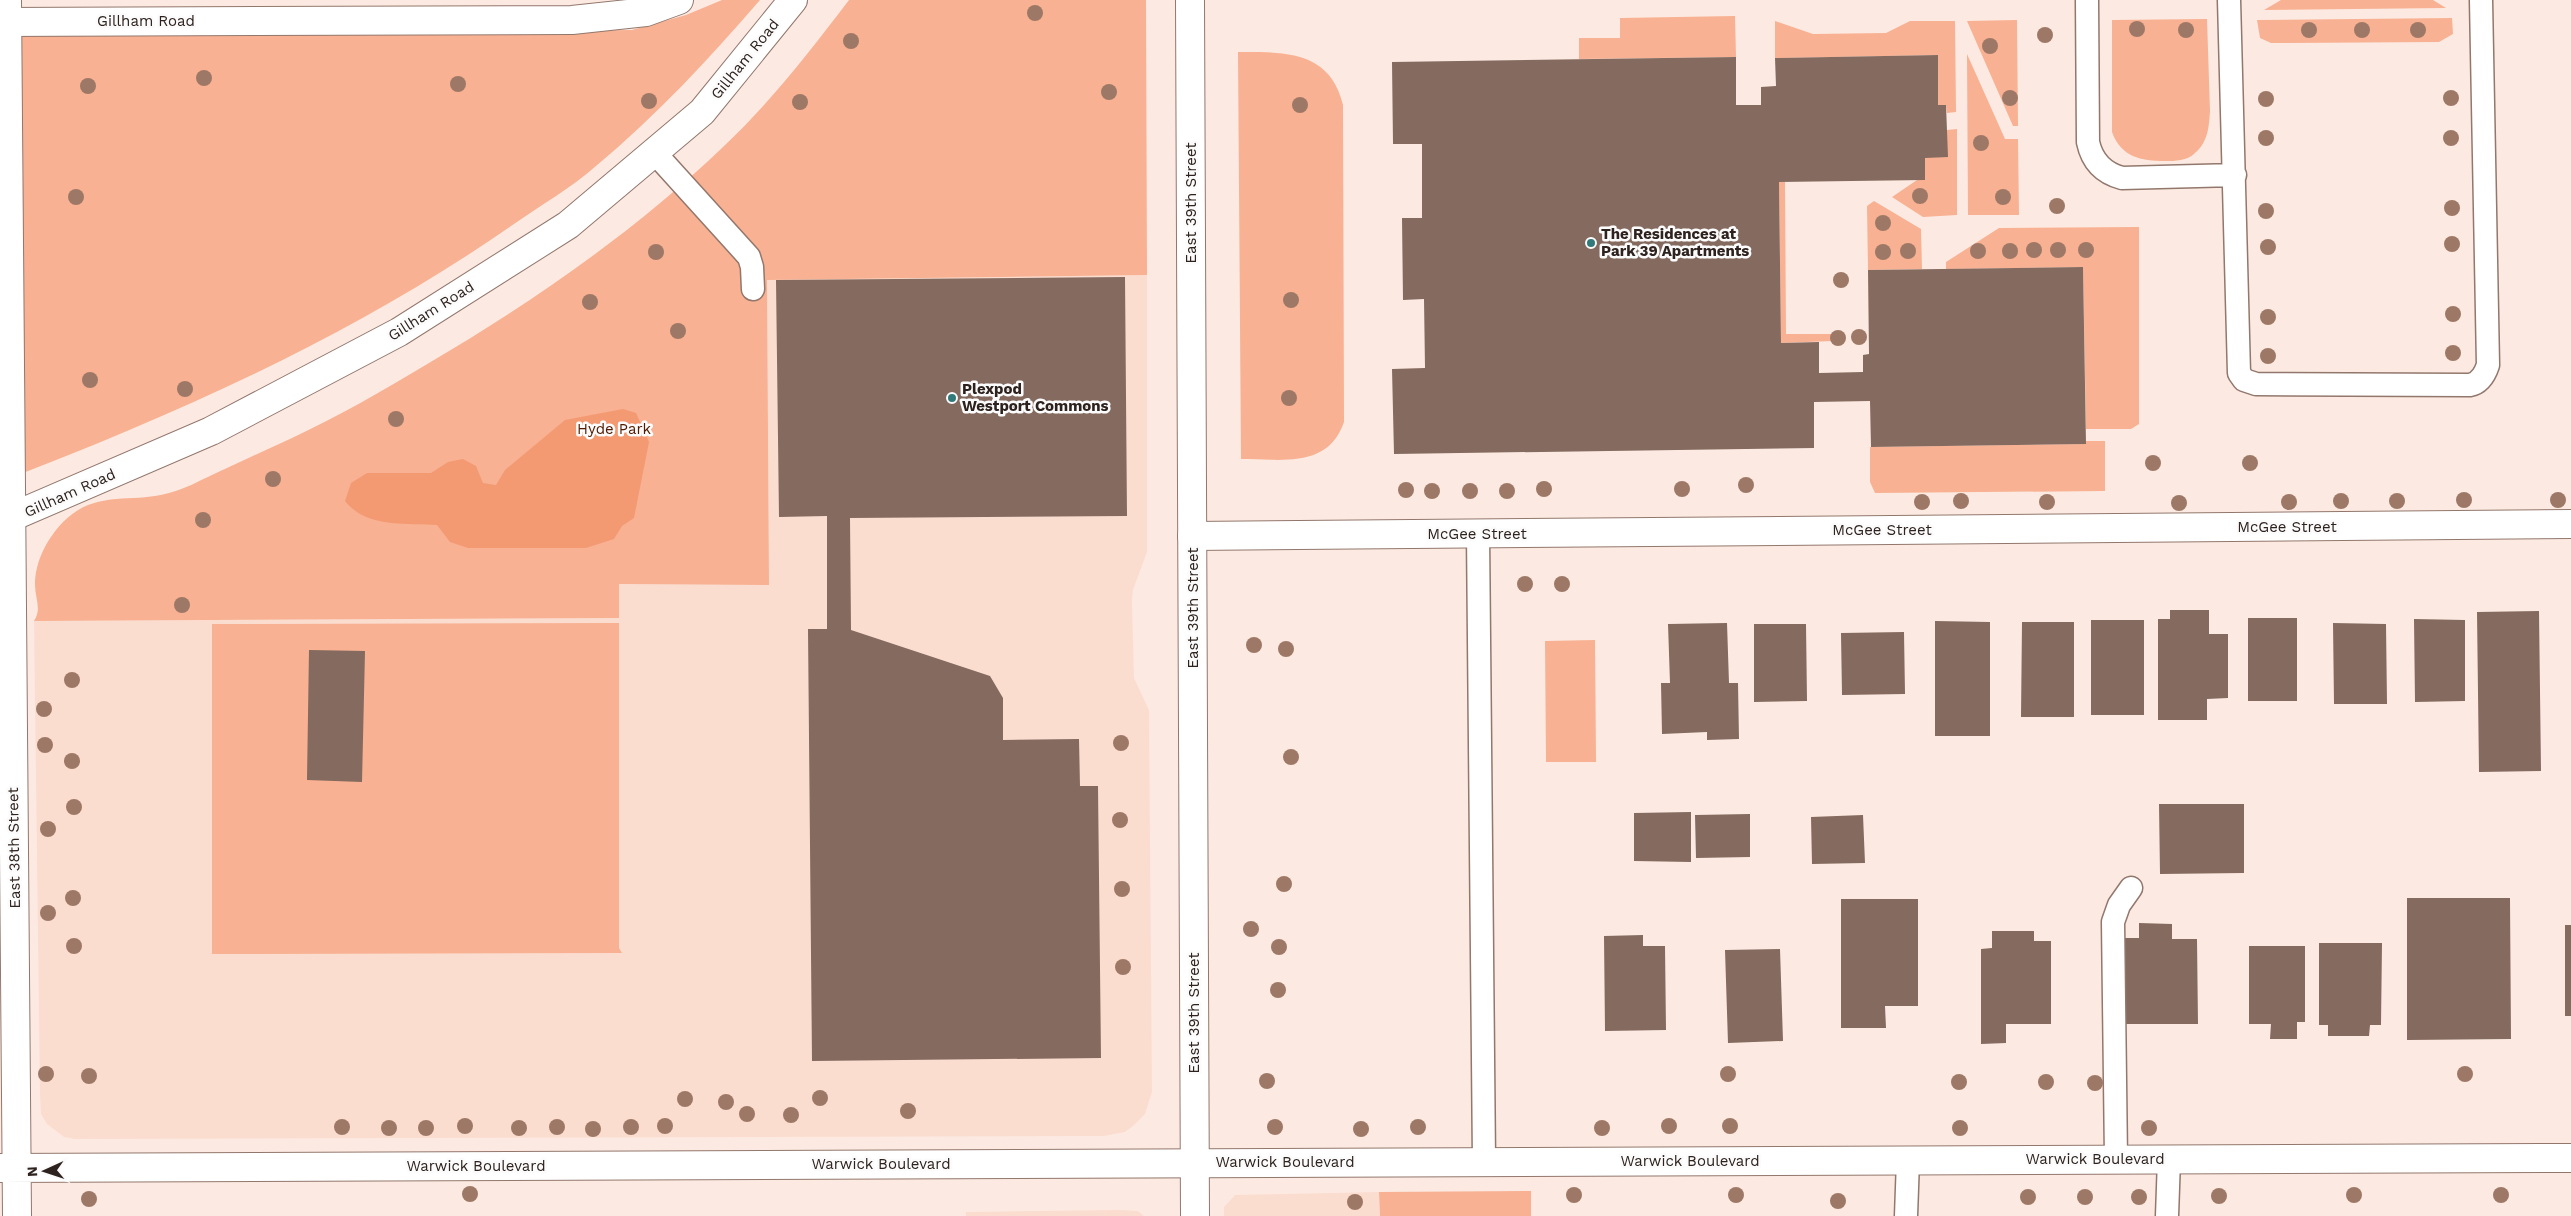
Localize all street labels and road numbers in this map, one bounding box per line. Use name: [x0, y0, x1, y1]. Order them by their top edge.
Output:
street label: Gillham Road: [97, 12, 195, 30]
street label: Gillham Road: [707, 15, 783, 103]
street label: East 39th Street: [1182, 142, 1200, 264]
street label: Gillham Road: [385, 277, 477, 345]
street label: Gillham Road: [22, 465, 118, 521]
street label: McGee Street: [2237, 518, 2337, 536]
street label: McGee Street: [1832, 521, 1932, 539]
street label: McGee Street: [1427, 525, 1527, 543]
street label: East 39th Street: [1184, 547, 1202, 669]
street label: East 38th Street: [4, 787, 24, 909]
street label: East 39th Street: [1185, 952, 1203, 1074]
street label: Warwick Boulevard: [2025, 1150, 2165, 1168]
street label: Warwick Boulevard: [1620, 1152, 1760, 1170]
street label: Warwick Boulevard: [1215, 1153, 1355, 1171]
street label: Warwick Boulevard: [811, 1155, 951, 1173]
street label: Warwick Boulevard: [406, 1157, 546, 1175]

